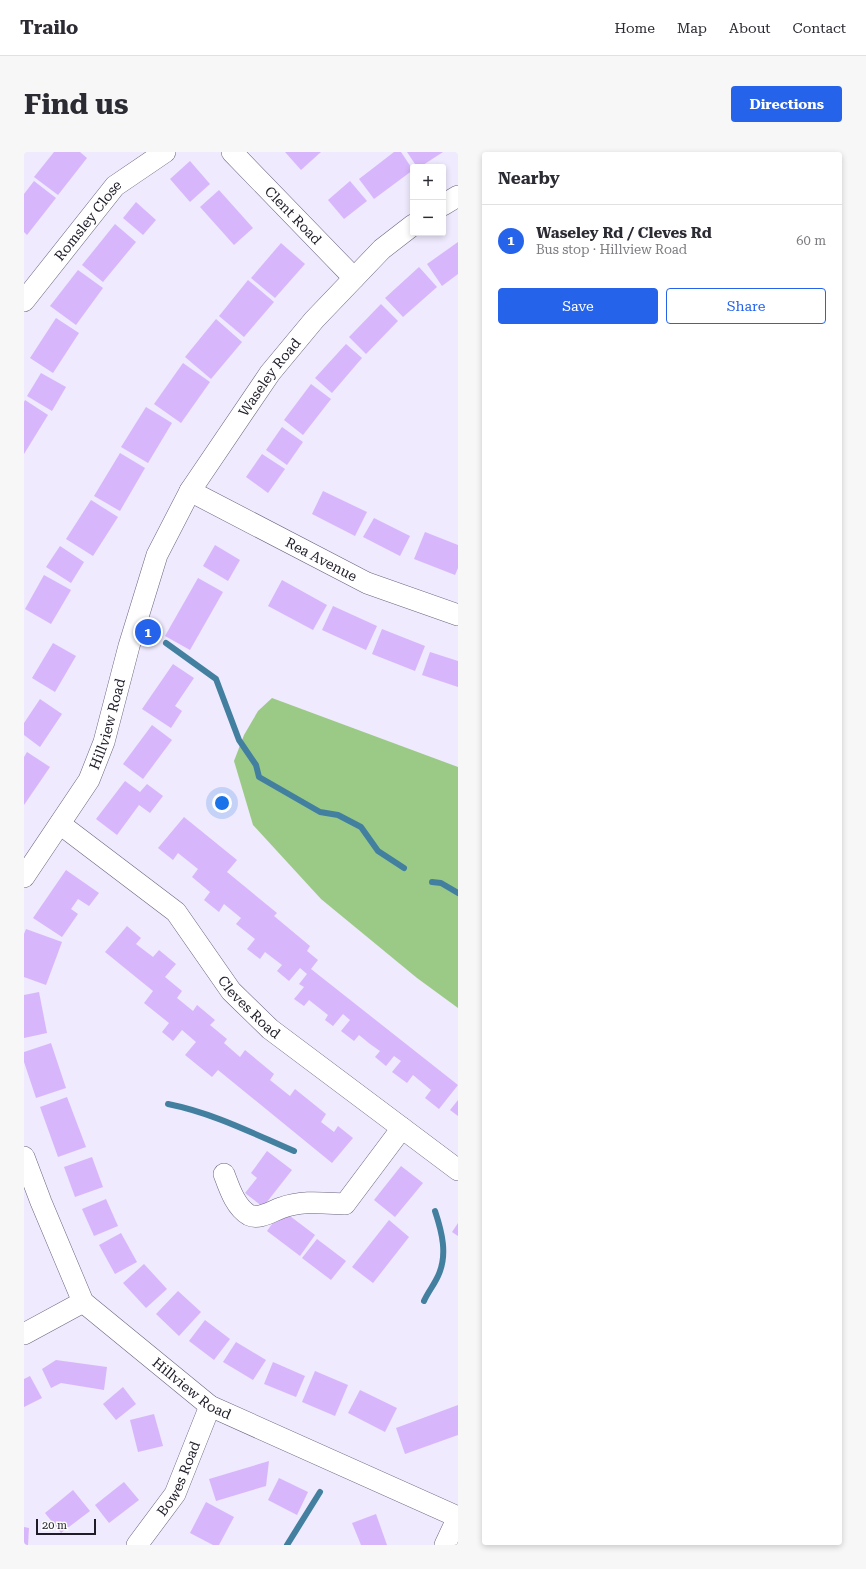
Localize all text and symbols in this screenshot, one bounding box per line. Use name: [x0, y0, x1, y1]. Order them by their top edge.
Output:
text: Trailo: [20, 16, 78, 39]
text: Home: [614, 20, 655, 36]
text: Map: [677, 20, 707, 36]
text: About: [729, 20, 771, 36]
text: Contact: [793, 20, 846, 36]
button: Directions: [731, 86, 842, 122]
text: Find us: [24, 88, 128, 121]
map controls: [410, 164, 446, 236]
button: +: [410, 164, 446, 200]
text: Nearby: [498, 168, 560, 188]
street label: Romsley Close: [51, 176, 124, 264]
street label: Clent Road: [262, 183, 325, 247]
button: −: [410, 200, 446, 236]
text: Waseley Rd / Cleves Rd: [536, 224, 712, 242]
text: 1: [507, 233, 515, 248]
text: 60 m: [796, 233, 826, 248]
text: Bus stop · Hillview Road: [536, 242, 687, 257]
button: Save: [498, 288, 658, 324]
button: Share: [666, 288, 826, 324]
street label: Waseley Road: [235, 335, 304, 419]
street label: Rea Avenue: [283, 534, 360, 585]
pin: 1: [135, 617, 161, 647]
street label: Hillview Road: [86, 676, 128, 772]
your location: [212, 793, 232, 813]
street label: Cleves Road: [215, 973, 283, 1042]
street label: Hillview Road: [149, 1354, 234, 1423]
street label: Bowes Road: [153, 1439, 203, 1519]
scale bar: [36, 1517, 96, 1536]
text: 20 m: [42, 1519, 67, 1532]

